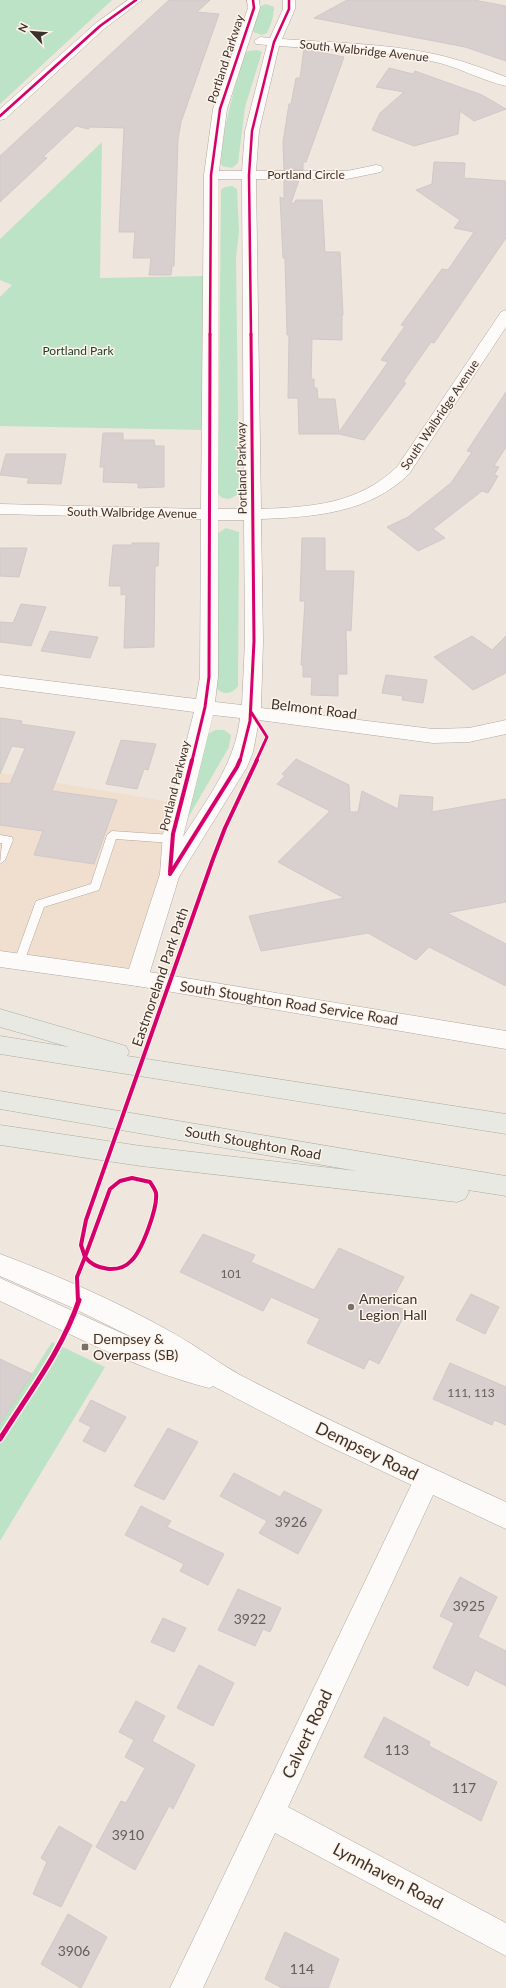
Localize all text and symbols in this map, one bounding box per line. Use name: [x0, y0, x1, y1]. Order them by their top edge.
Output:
north arrow: [12, 12, 52, 52]
street label: Portland Parkway: [204, 12, 247, 105]
text: N: [15, 21, 30, 34]
street label: South Walbridge Avenue: [299, 36, 429, 65]
street label: Portland Circle: [267, 167, 345, 182]
park label: Portland Park: [42, 343, 114, 358]
street label: South Walbridge Avenue: [397, 357, 482, 473]
street label: Portland Parkway: [233, 421, 250, 514]
street label: South Walbridge Avenue: [67, 504, 197, 521]
street label: Belmont Road: [270, 695, 358, 722]
street label: Portland Parkway: [156, 738, 193, 833]
street label: Eastmoreland Park Path: [128, 905, 191, 1049]
street label: South Stoughton Road Service Road: [179, 977, 399, 1028]
street label: South Stoughton Road: [184, 1122, 323, 1163]
house number: 101: [221, 1266, 241, 1281]
place label: American Legion Hall: [359, 1290, 427, 1323]
marker: American Legion Hall: [346, 1302, 356, 1312]
place label: Dempsey & Overpass (SB): [93, 1330, 179, 1363]
marker: Dempsey & Overpass (SB): [80, 1342, 90, 1352]
house number: 111, 113: [447, 1385, 495, 1400]
street label: Dempsey Road: [312, 1417, 422, 1484]
house number: 3926: [275, 1513, 307, 1530]
house number: 3925: [453, 1597, 485, 1614]
house number: 3922: [234, 1610, 266, 1627]
street label: Calvert Road: [277, 1686, 336, 1782]
house number: 113: [385, 1741, 409, 1758]
house number: 117: [452, 1779, 476, 1796]
house number: 3910: [112, 1826, 144, 1843]
street label: Lynnhaven Road: [330, 1838, 447, 1913]
house number: 3906: [58, 1942, 90, 1959]
house number: 114: [290, 1960, 314, 1977]

